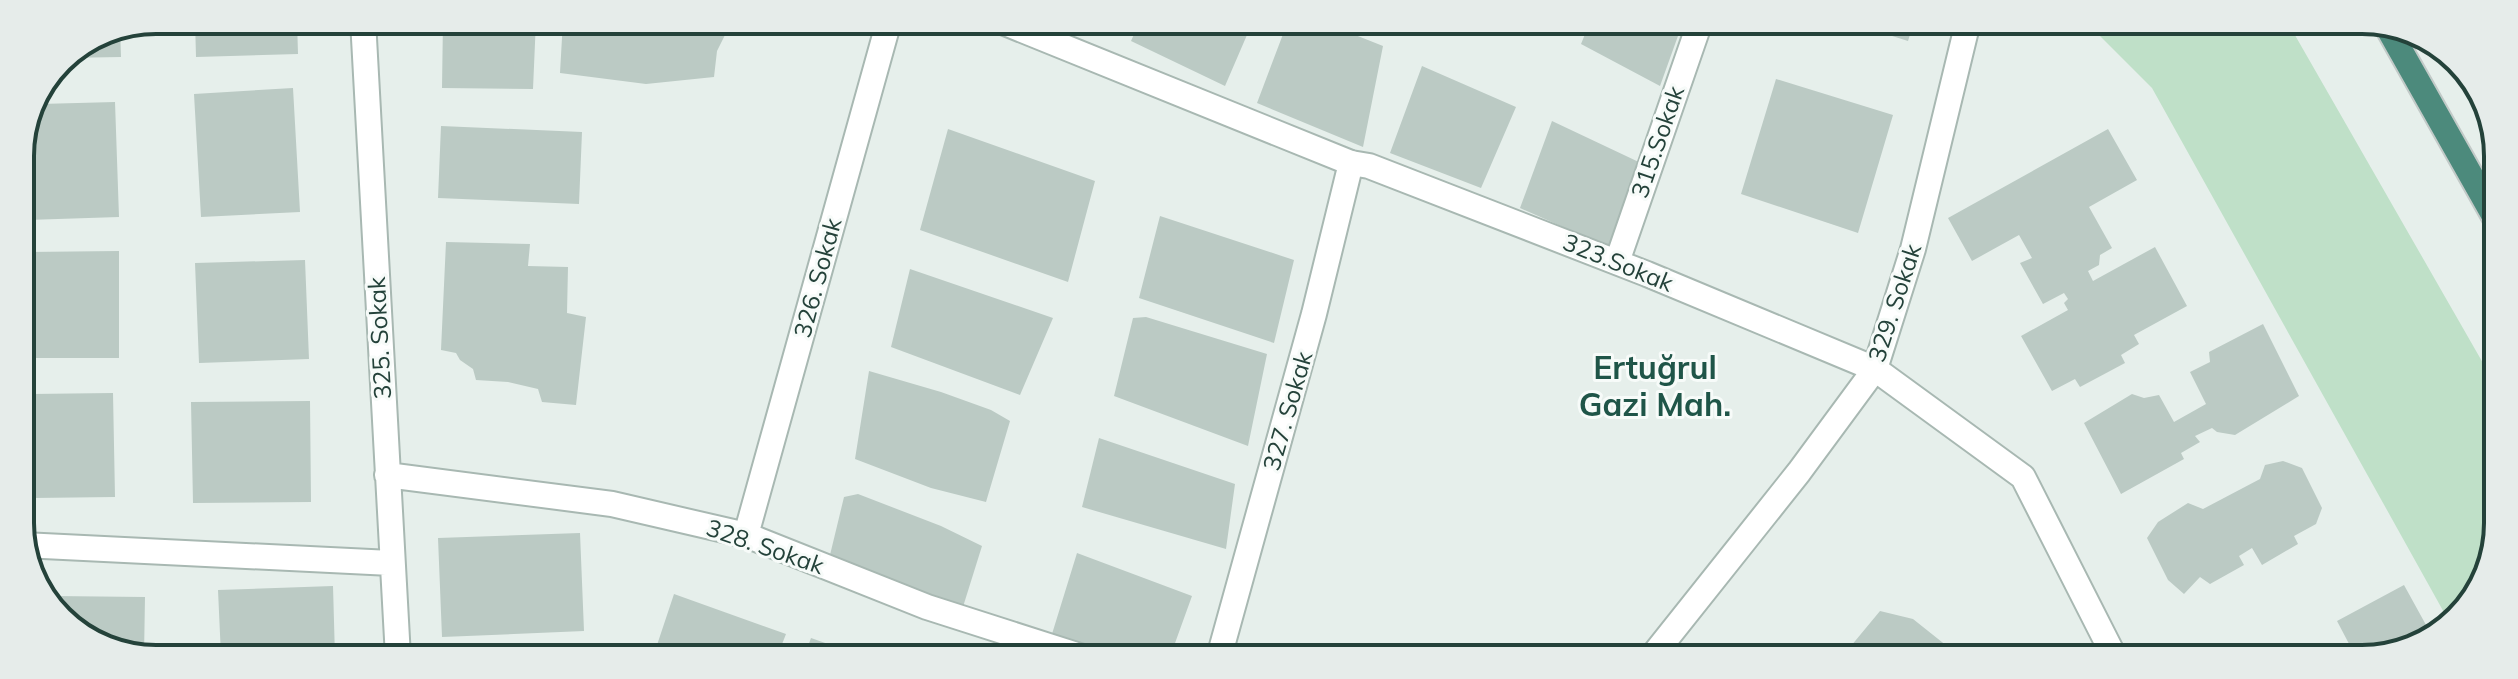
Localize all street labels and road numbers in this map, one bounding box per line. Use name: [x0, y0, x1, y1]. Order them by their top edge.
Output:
street label: 315.Sokak: [1624, 81, 1690, 202]
street label: 326. Sokak: [787, 214, 848, 341]
street label: 323.Sokak: [1559, 226, 1679, 298]
street label: 329. Sokak: [1861, 239, 1927, 366]
street label: 325. Sokak: [361, 275, 397, 400]
street label: 327. Sokak: [1256, 347, 1319, 474]
street label: 328. Sokak: [702, 512, 829, 580]

